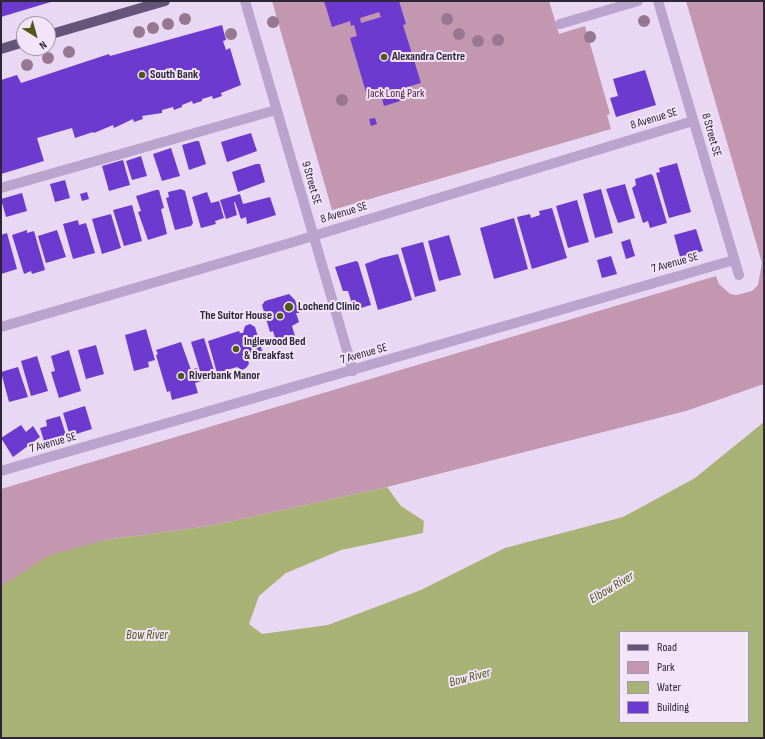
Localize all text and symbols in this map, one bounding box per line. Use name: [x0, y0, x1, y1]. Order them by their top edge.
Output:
north arrow: [16, 16, 56, 56]
text: N: [37, 38, 49, 52]
place label: Alexandra Centre: [392, 50, 465, 64]
marker: Alexandra Centre: [379, 52, 389, 62]
place label: South Bank: [150, 68, 198, 82]
marker: South Bank: [137, 70, 147, 80]
park label: Jack Long Park: [367, 87, 425, 101]
street label: 8 Avenue SE: [629, 105, 679, 133]
street label: 8 Street SE: [698, 112, 724, 158]
street label: 9 Street SE: [298, 160, 324, 206]
street label: 8 Avenue SE: [319, 199, 369, 227]
street label: 7 Avenue SE: [650, 249, 700, 277]
place label: Lochend Clinic: [298, 300, 360, 314]
marker: Lochend Clinic: [283, 301, 295, 313]
place label: The Suitor House: [200, 309, 272, 323]
marker: The Suitor House: [275, 311, 285, 321]
place label: Inglewood Bed & Breakfast: [244, 335, 305, 363]
street label: 7 Avenue SE: [339, 340, 389, 368]
marker: Inglewood Bed & Breakfast: [231, 344, 241, 354]
place label: Riverbank Manor: [189, 369, 260, 383]
marker: Riverbank Manor: [176, 371, 186, 381]
street label: 7 Avenue SE: [28, 429, 78, 457]
water label: Elbow River: [587, 569, 637, 607]
water label: Bow River: [126, 628, 168, 644]
legend: [619, 631, 749, 723]
text: Road: [657, 640, 677, 655]
text: Park: [657, 660, 675, 675]
water label: Bow River: [448, 665, 492, 691]
text: Water: [657, 680, 681, 695]
text: Building: [657, 700, 689, 715]

